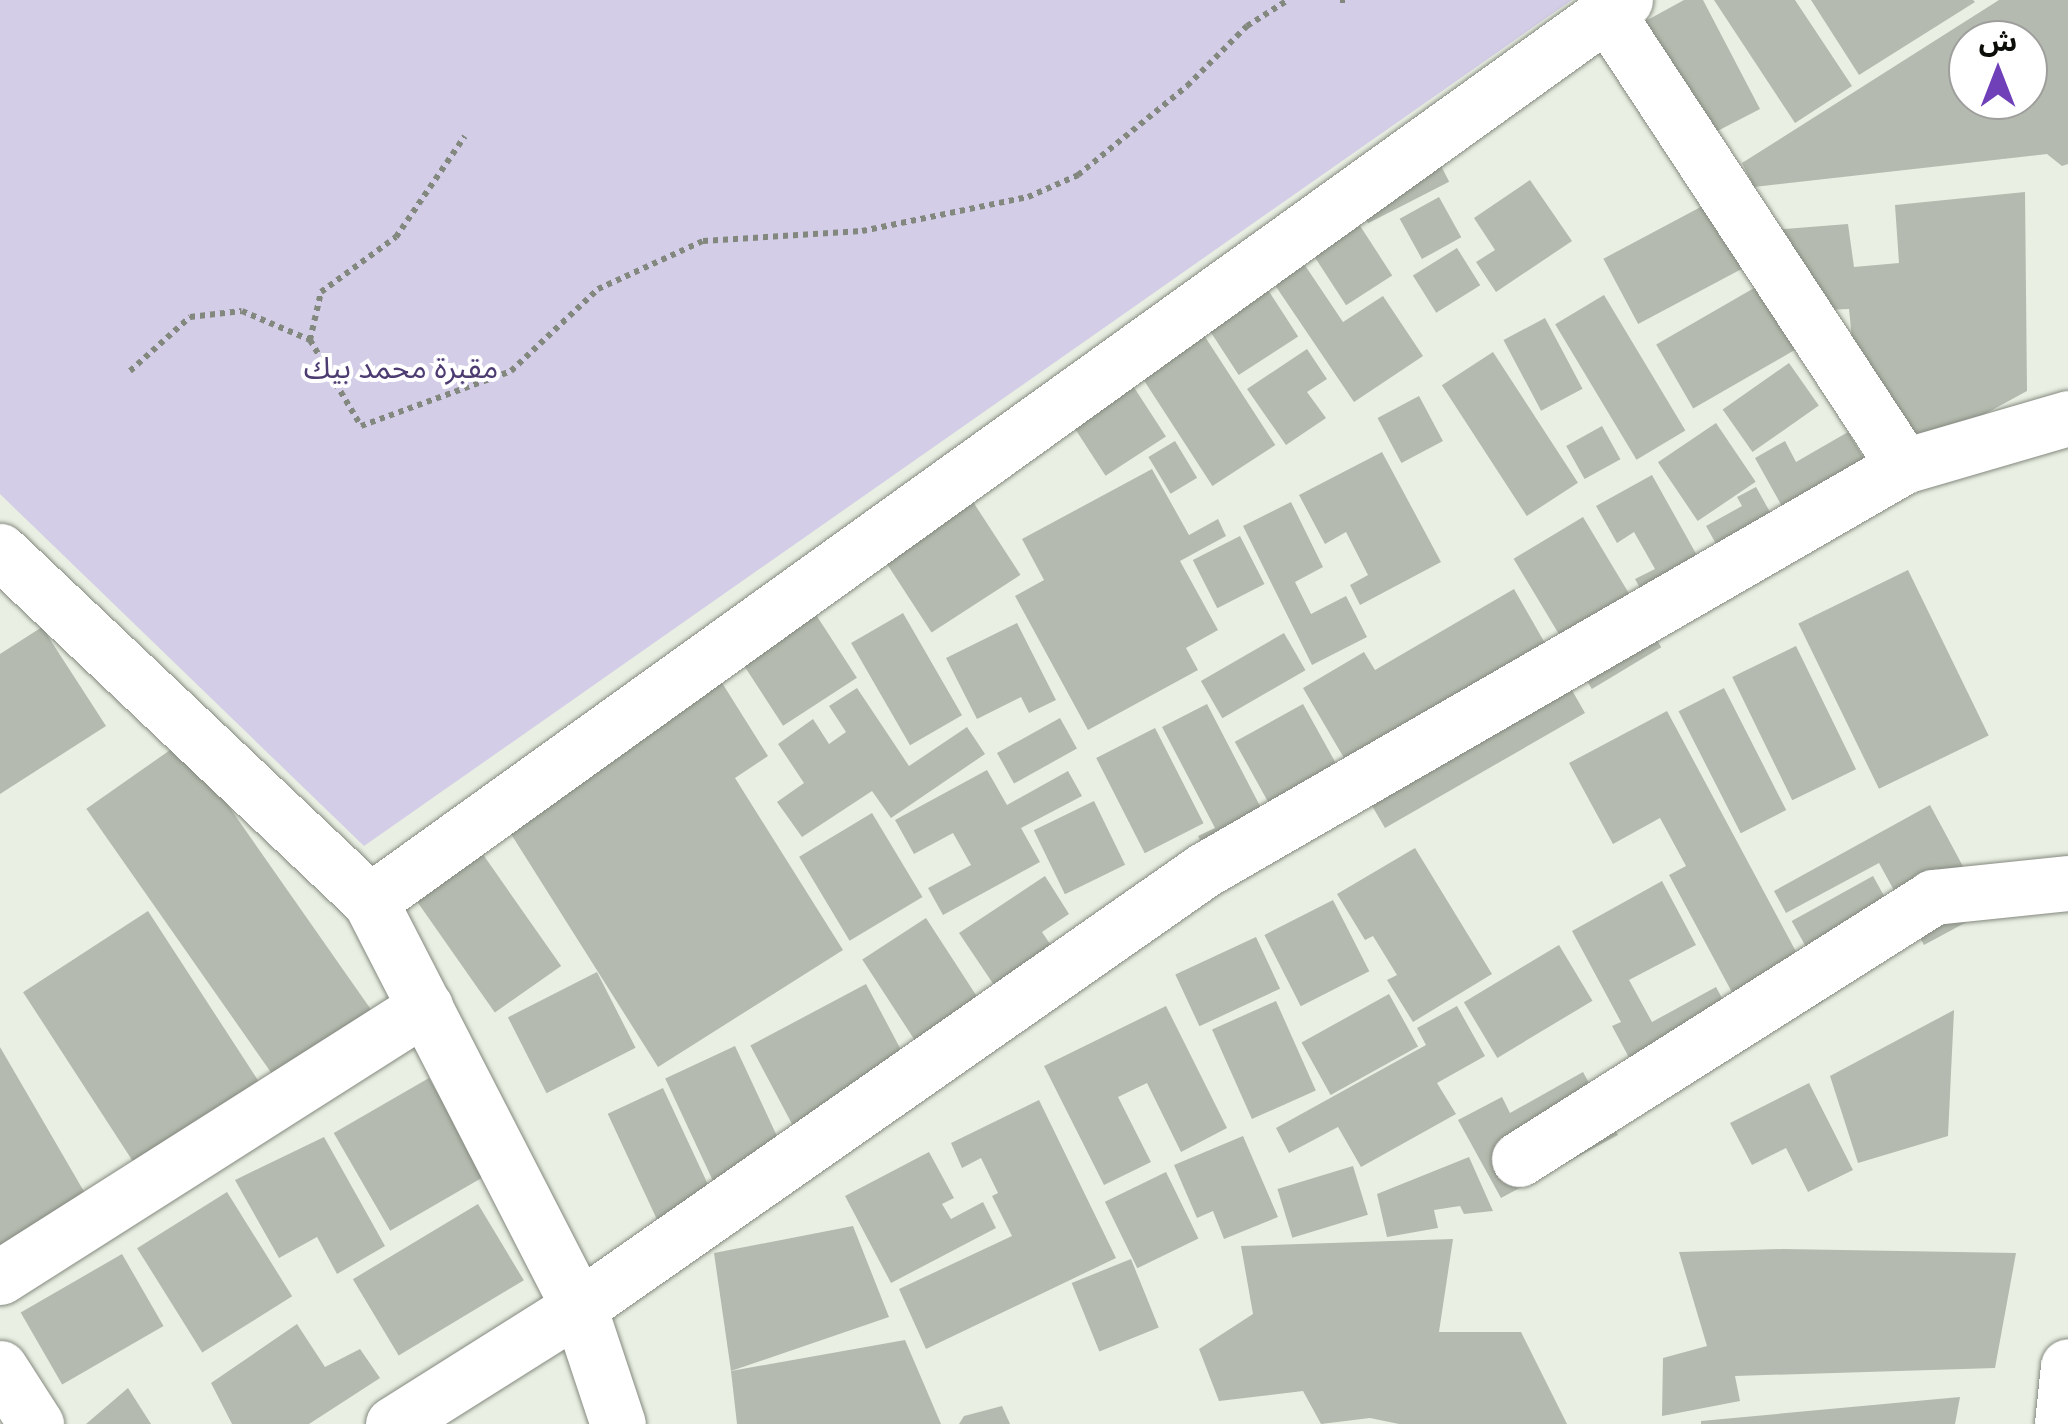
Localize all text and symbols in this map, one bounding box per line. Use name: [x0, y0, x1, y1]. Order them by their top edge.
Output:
north arrow: [1948, 20, 2048, 120]
text: ش: [1979, 25, 2017, 59]
park label: مقبرة محمد بيك: [304, 351, 498, 387]

